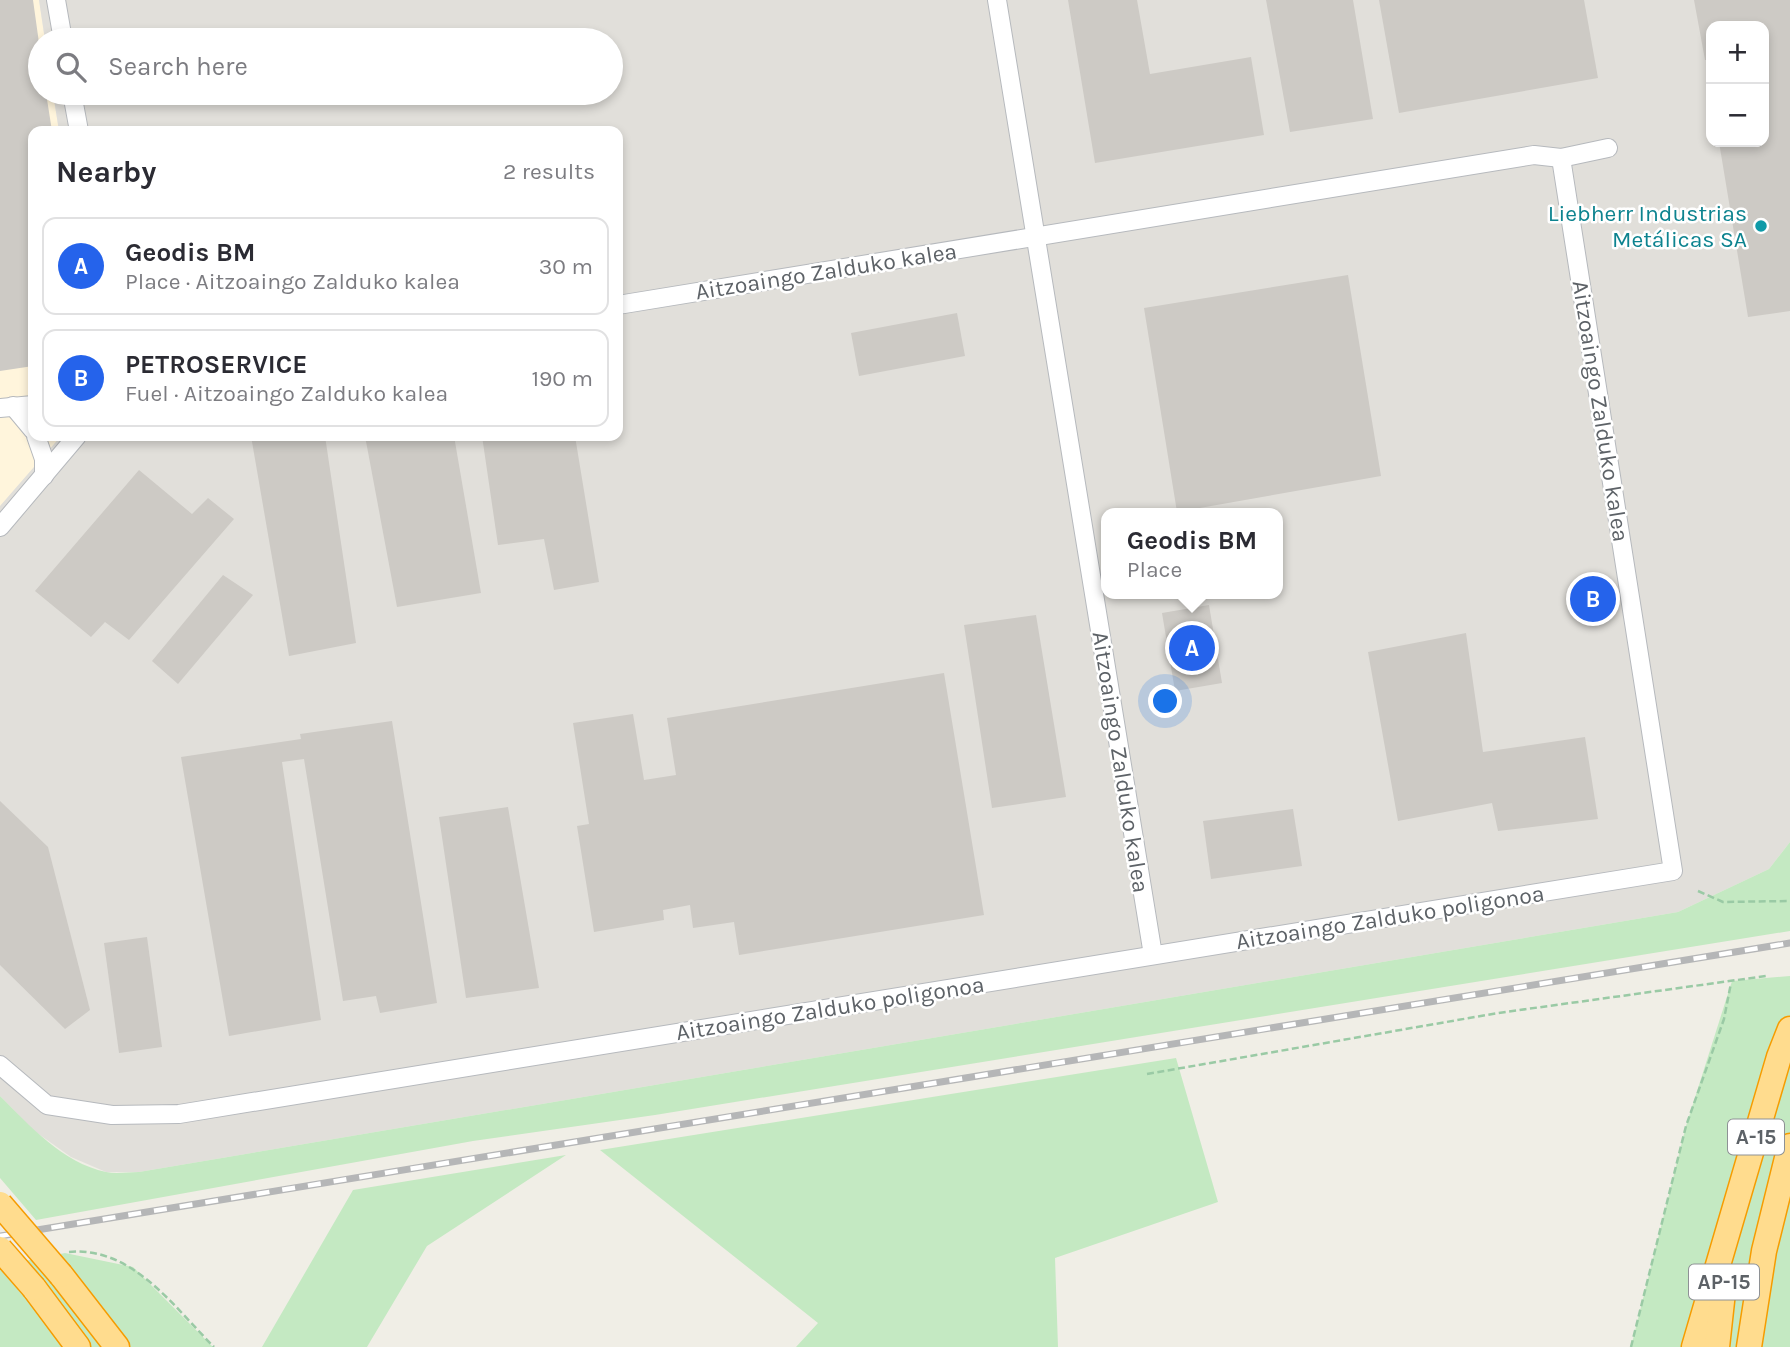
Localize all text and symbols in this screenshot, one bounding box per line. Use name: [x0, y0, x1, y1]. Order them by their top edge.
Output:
map controls: [1706, 21, 1769, 147]
button: +: [1706, 21, 1769, 84]
search box: [28, 28, 623, 105]
icon: search: [52, 48, 90, 86]
text: Search here: [108, 51, 248, 82]
button: −: [1706, 84, 1769, 147]
text: Nearby: [56, 154, 156, 190]
text: 2 results: [503, 158, 595, 185]
place label: Liebherr Industrias Metálicas SA: [1548, 200, 1747, 253]
marker: Liebherr Industrias Metálicas SA: [1753, 218, 1769, 234]
text: Geodis BM: [125, 237, 255, 268]
street label: Aitzoaingo Zalduko kalea: [693, 237, 959, 306]
text: A: [74, 253, 88, 280]
text: 30 m: [539, 253, 593, 280]
text: Place · Aitzoaingo Zalduko kalea: [125, 268, 460, 295]
street label: Aitzoaingo Zalduko kalea: [1566, 278, 1635, 544]
text: PETROSERVICE: [125, 349, 308, 380]
text: B: [74, 365, 88, 392]
text: 190 m: [531, 365, 593, 392]
text: Fuel · Aitzoaingo Zalduko kalea: [125, 380, 448, 407]
popup: [1101, 508, 1283, 599]
text: Geodis BM: [1127, 525, 1257, 556]
text: Place: [1127, 556, 1182, 583]
pin: B: [1570, 573, 1616, 625]
pin: A: [1169, 622, 1215, 674]
street label: Aitzoaingo Zalduko kalea: [1086, 629, 1155, 895]
your location: [1148, 684, 1182, 718]
street label: Aitzoaingo Zalduko poligonoa: [1234, 880, 1546, 955]
street label: Aitzoaingo Zalduko poligonoa: [674, 971, 986, 1046]
road number: A-15: [1728, 1120, 1784, 1154]
road number: AP-15: [1689, 1264, 1759, 1300]

